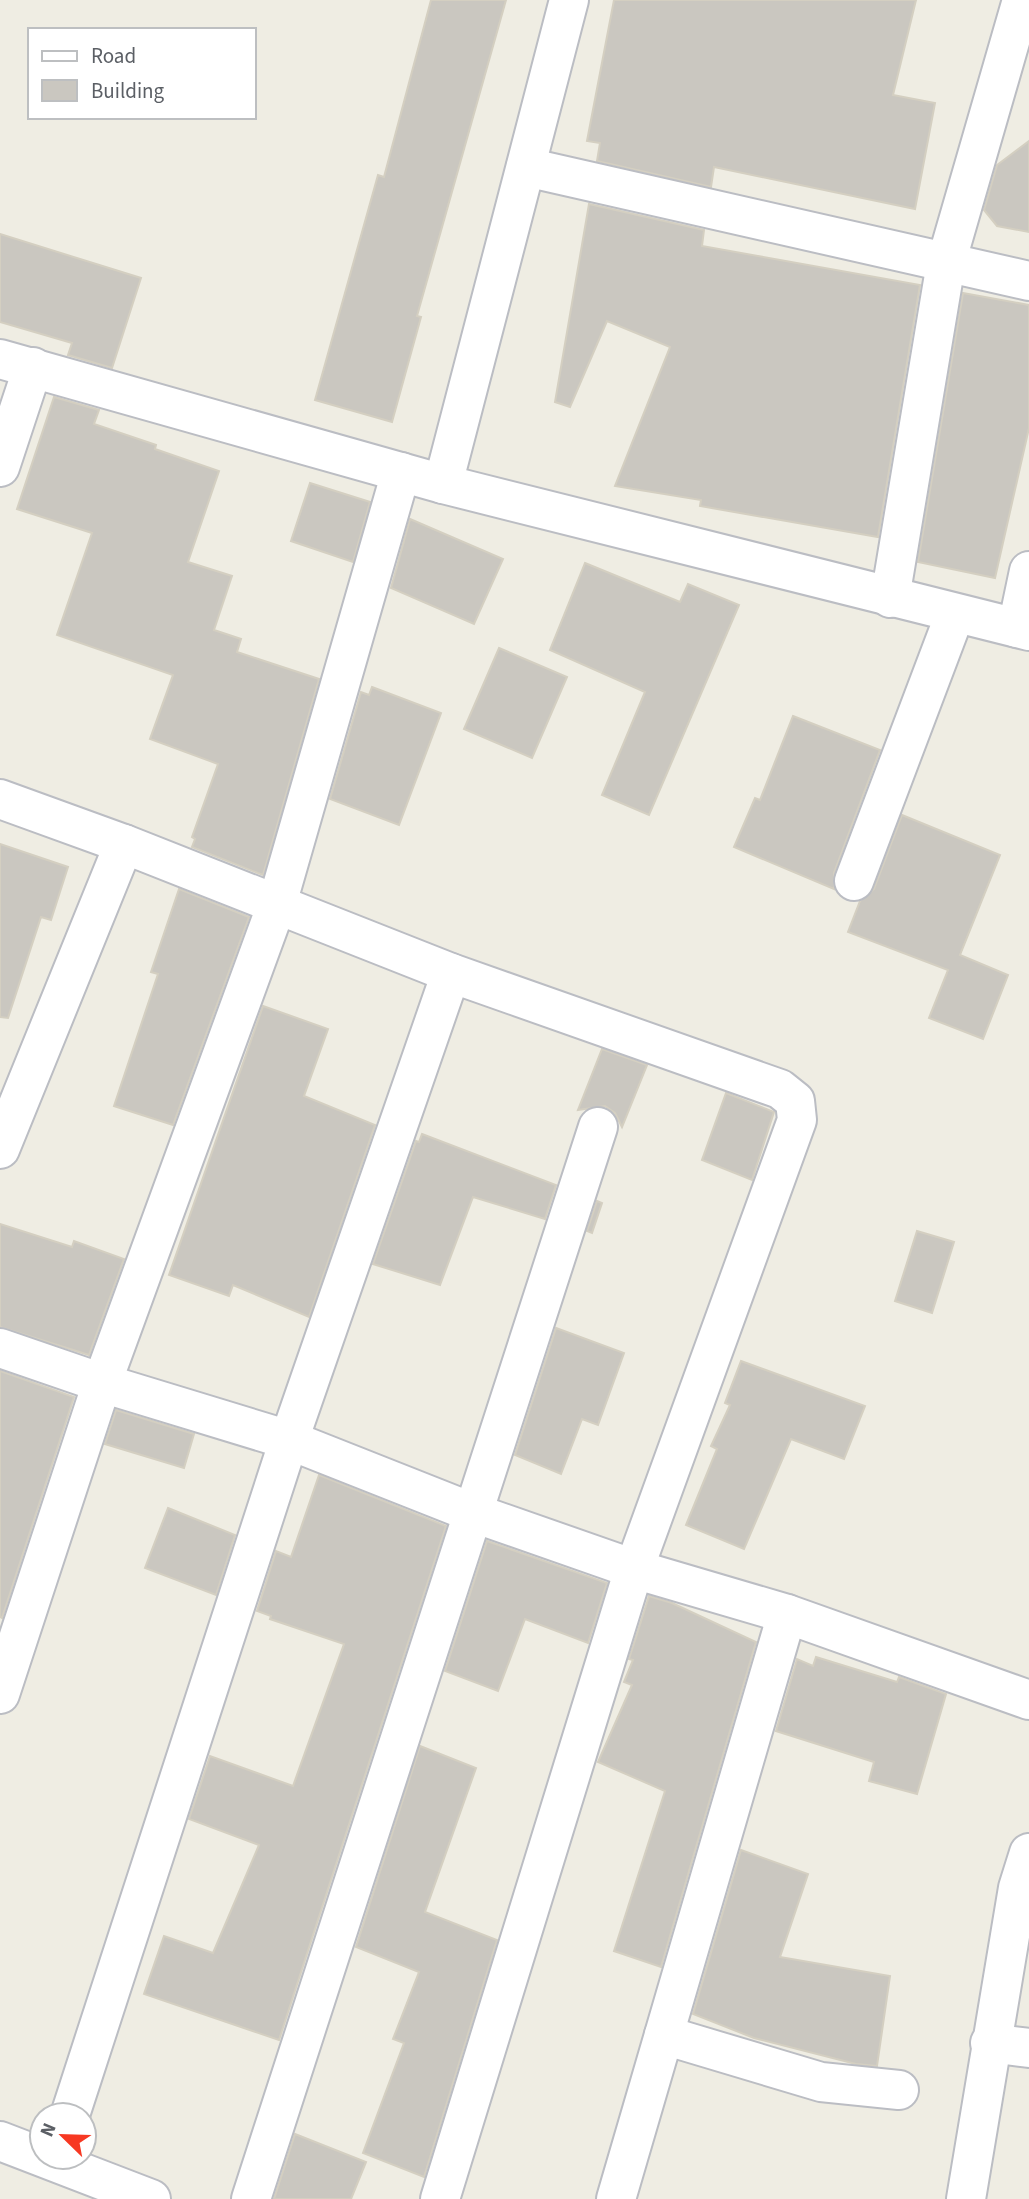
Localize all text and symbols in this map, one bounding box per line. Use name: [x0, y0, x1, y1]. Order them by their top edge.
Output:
legend: [28, 28, 256, 119]
text: Road: [91, 41, 136, 71]
text: Building: [91, 76, 165, 106]
north arrow: [28, 2101, 98, 2171]
text: N: [34, 2119, 64, 2141]

